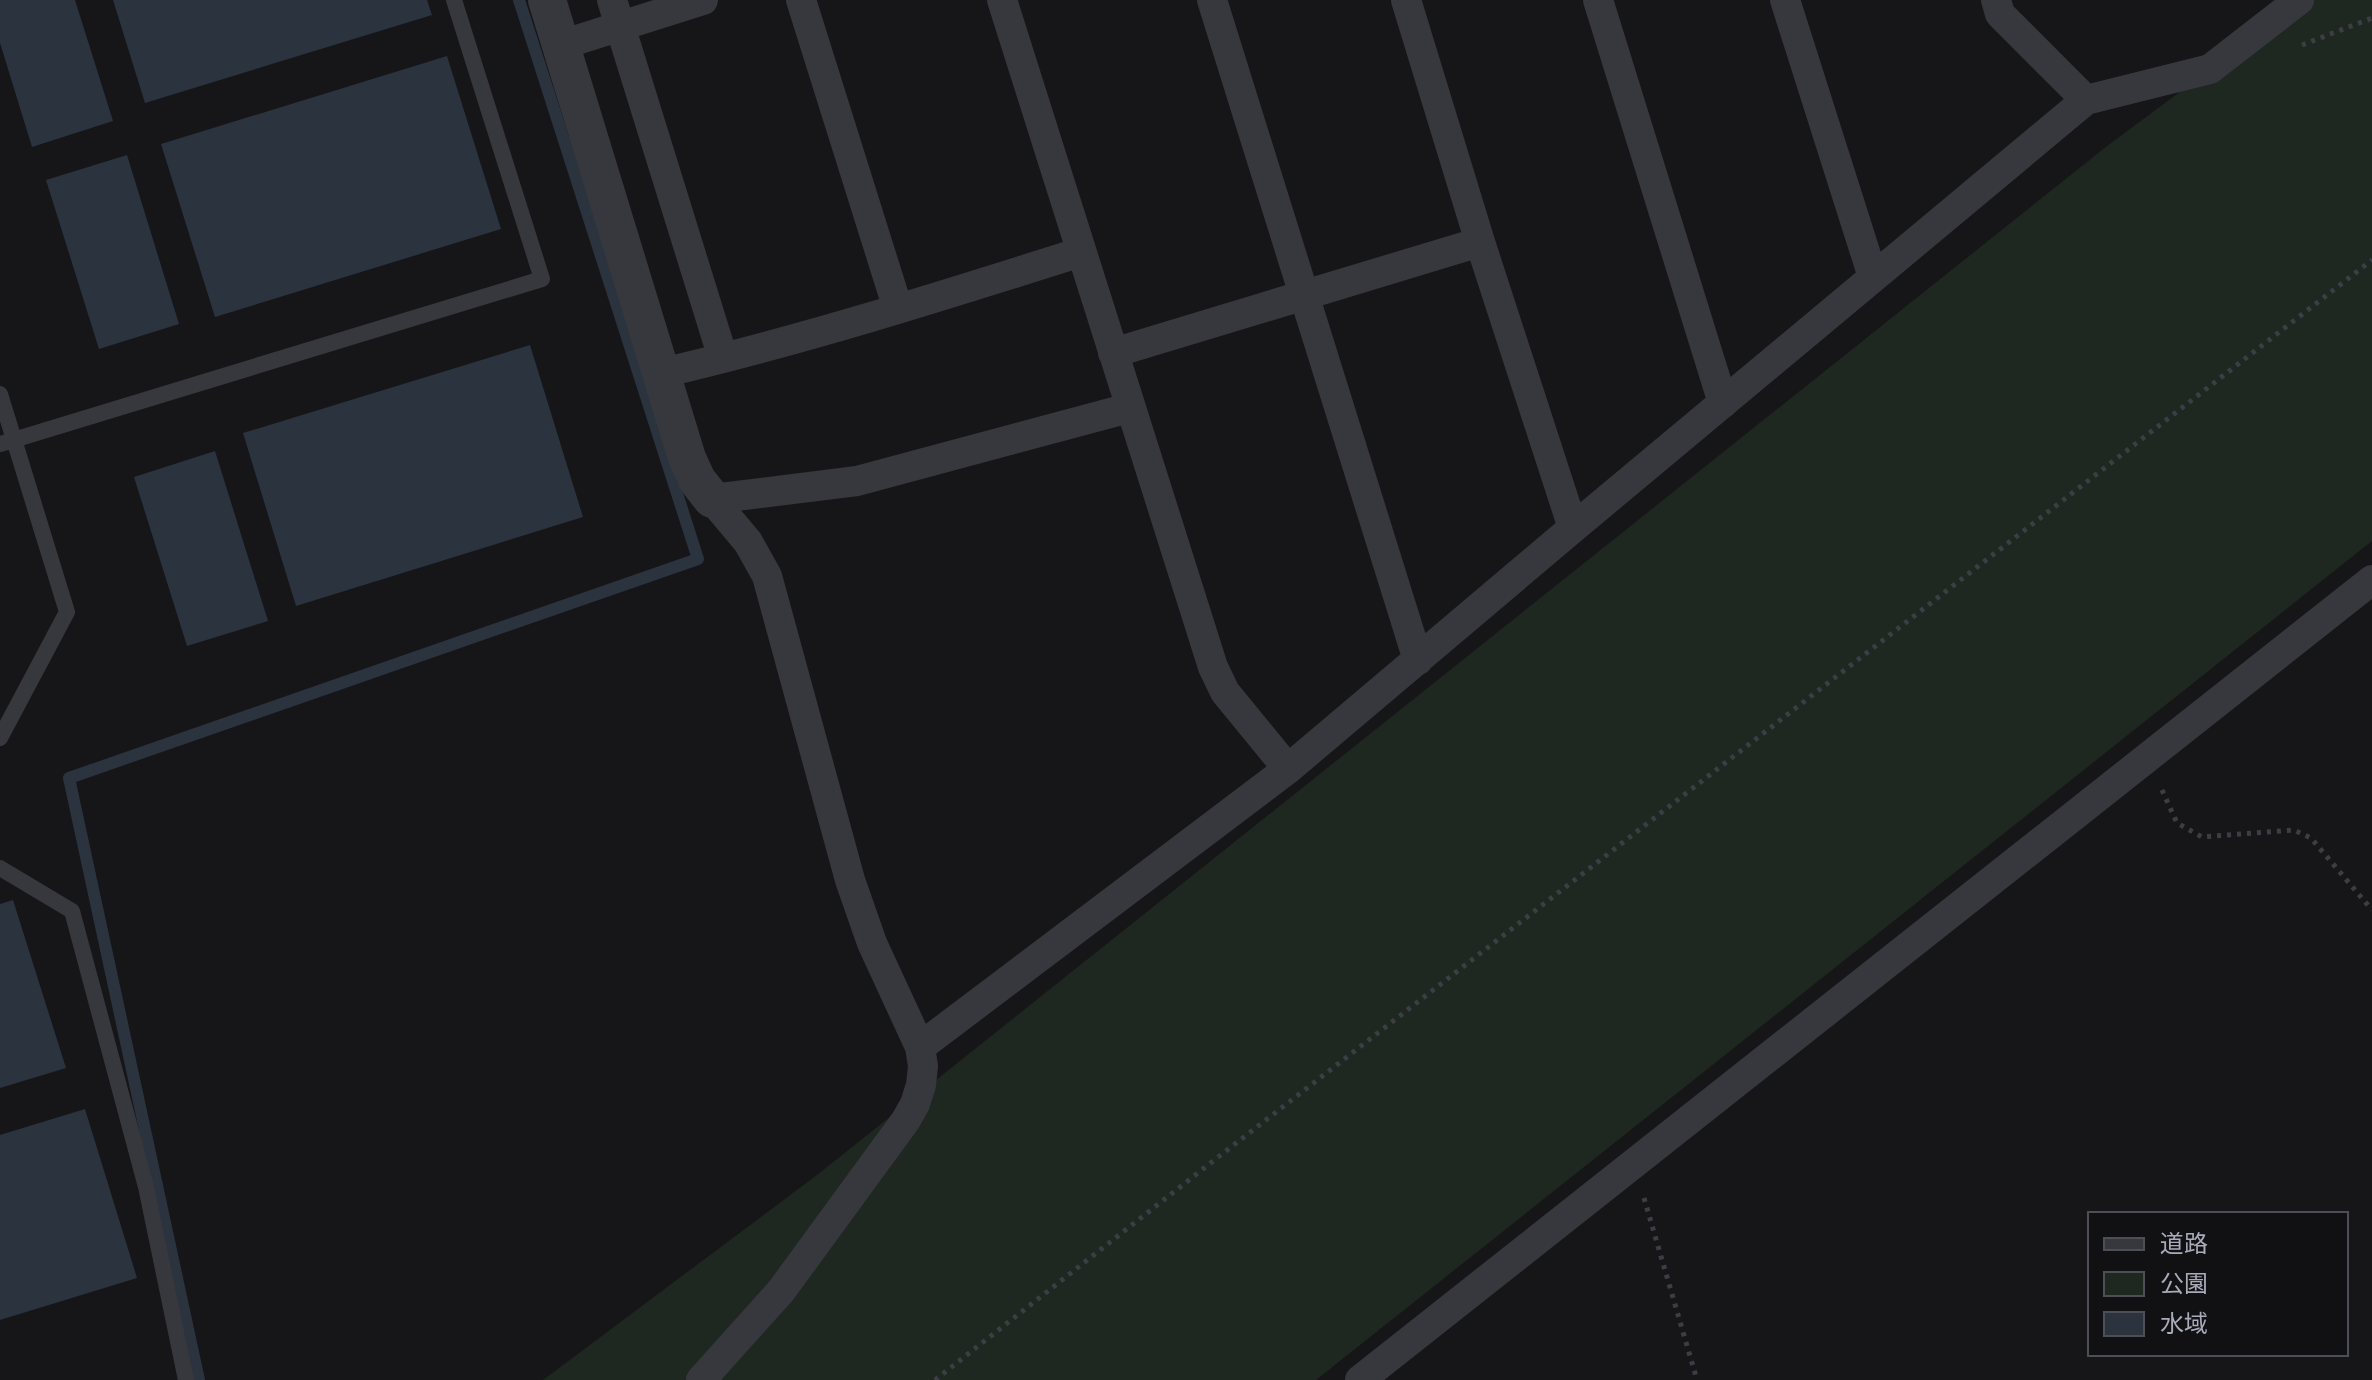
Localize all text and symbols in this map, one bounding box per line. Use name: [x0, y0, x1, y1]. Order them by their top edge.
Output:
legend: [2088, 1212, 2348, 1356]
text: 道路: [2160, 1230, 2208, 1259]
text: 公園: [2160, 1270, 2208, 1299]
text: 水域: [2160, 1310, 2208, 1339]

